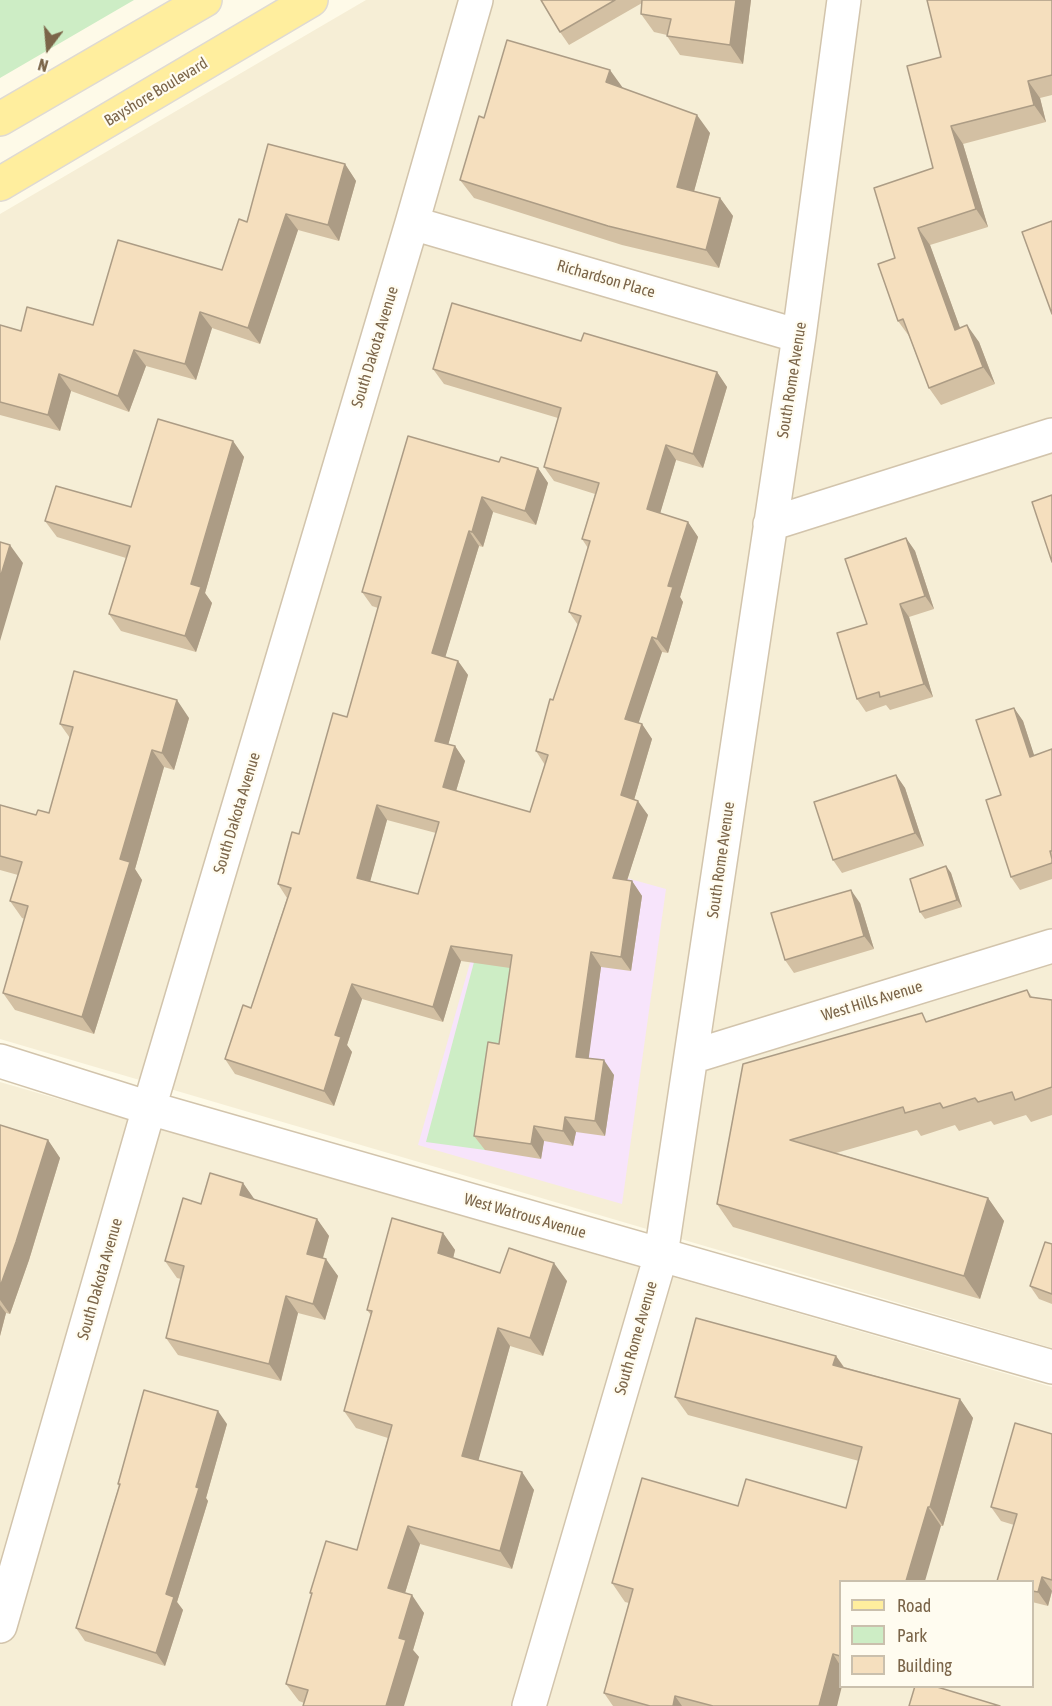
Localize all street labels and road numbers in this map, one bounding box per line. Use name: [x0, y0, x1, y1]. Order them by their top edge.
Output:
street label: Bayshore Boulevard: [101, 54, 211, 130]
street label: Richardson Place: [555, 256, 657, 302]
street label: South Dakota Avenue: [347, 284, 403, 410]
street label: South Rome Avenue: [773, 321, 811, 439]
street label: South Dakota Avenue: [209, 750, 265, 876]
street label: South Rome Avenue: [703, 801, 739, 919]
street label: West Hills Avenue: [819, 977, 925, 1025]
street label: West Watrous Avenue: [462, 1189, 588, 1243]
street label: South Dakota Avenue: [73, 1216, 127, 1342]
street label: South Rome Avenue: [611, 1279, 661, 1397]

